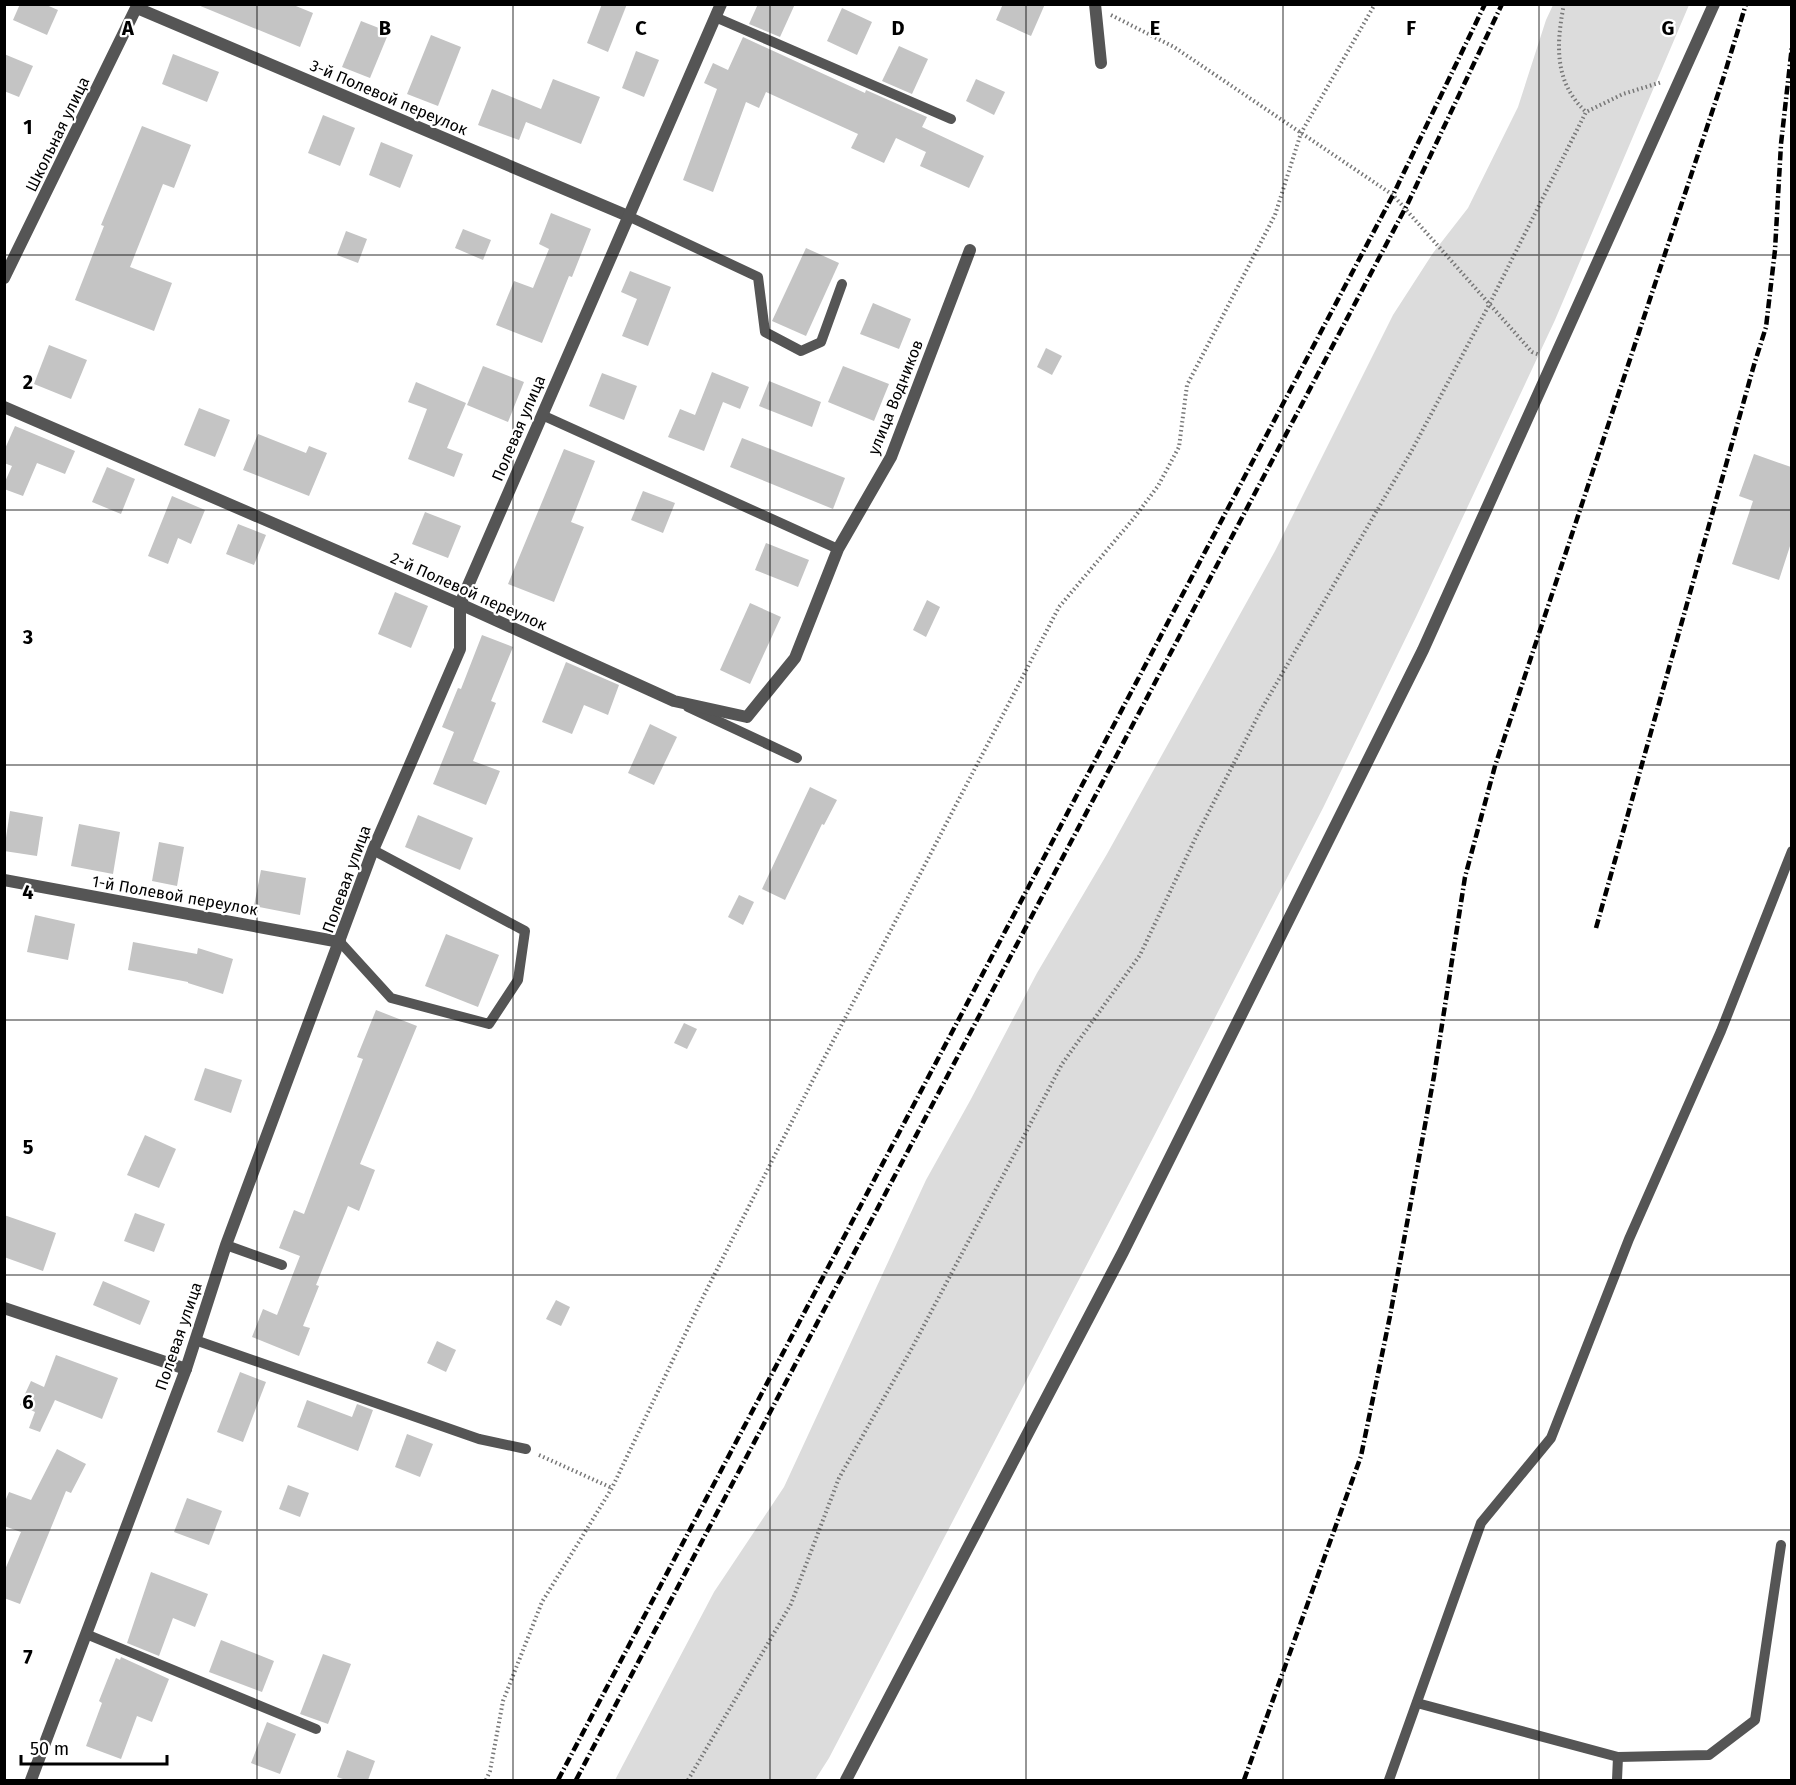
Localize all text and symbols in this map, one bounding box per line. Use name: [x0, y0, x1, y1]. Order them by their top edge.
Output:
text: A: [121, 16, 135, 40]
text: B: [379, 16, 391, 40]
text: C: [635, 16, 647, 40]
text: D: [891, 16, 905, 40]
text: E: [1150, 16, 1160, 40]
text: F: [1406, 16, 1416, 40]
text: G: [1662, 16, 1674, 40]
street label: 3-й Полевой переулок: [307, 56, 471, 140]
street label: Школьная улица: [21, 74, 93, 195]
text: 1: [23, 115, 33, 139]
street label: улица Водников: [864, 337, 927, 457]
text: 2: [23, 370, 33, 394]
street label: Полевая улица: [488, 372, 549, 484]
street label: 2-й Полевой переулок: [388, 548, 551, 635]
text: 3: [22, 625, 33, 649]
street label: Полевая улица: [318, 823, 375, 936]
street label: 1-й Полевой переулок: [90, 872, 260, 920]
text: 4: [22, 880, 34, 904]
text: 5: [23, 1135, 34, 1159]
street label: Полевая улица: [151, 1280, 206, 1393]
text: 6: [22, 1390, 34, 1414]
text: 7: [23, 1645, 33, 1669]
scale bar: [21, 1728, 166, 1766]
text: 50 m: [30, 1738, 69, 1760]

